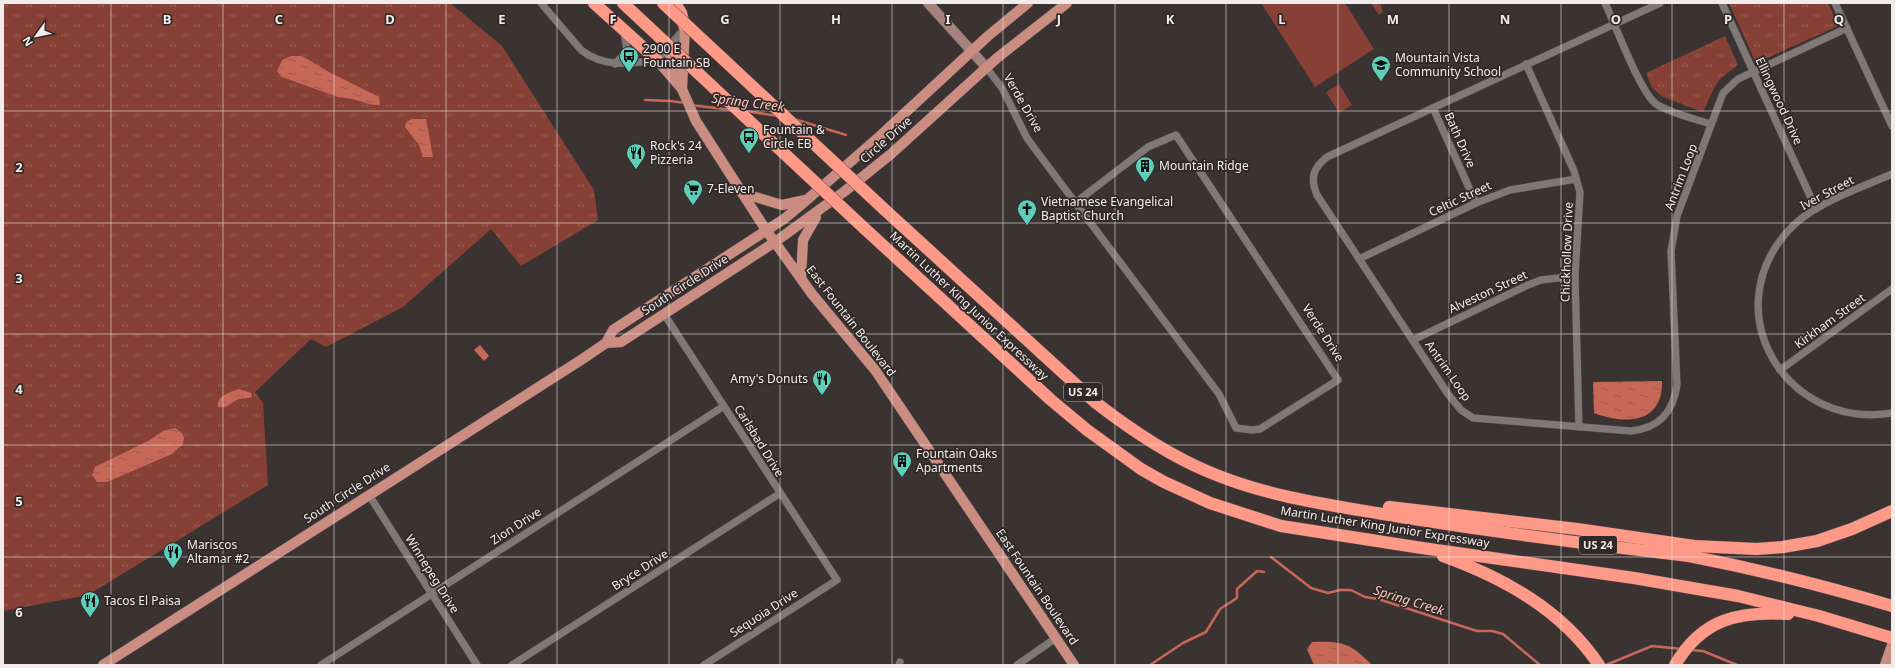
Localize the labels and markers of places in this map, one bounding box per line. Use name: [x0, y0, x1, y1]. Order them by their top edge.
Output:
place label: 2900 E Fountain SB: [643, 40, 711, 71]
bus stop icon: 2900 E Fountain SB: [618, 45, 640, 73]
place label: Mountain Vista Community School: [1395, 49, 1501, 80]
school or university icon: Mountain Vista Community School: [1370, 54, 1392, 82]
place label: Fountain & Circle EB: [763, 121, 825, 152]
bus stop icon: Fountain & Circle EB: [738, 126, 760, 154]
place label: Rock's 24 Pizzeria: [650, 137, 702, 168]
restaurant icon: Rock's 24 Pizzeria: [625, 142, 647, 170]
building icon: Mountain Ridge: [1134, 155, 1156, 183]
place label: Mountain Ridge: [1159, 157, 1249, 174]
supermarket icon: 7-Eleven: [682, 178, 704, 206]
place label: 7-Eleven: [707, 180, 754, 197]
place label: Vietnamese Evangelical Baptist Church: [1041, 193, 1173, 224]
church icon: Vietnamese Evangelical Baptist Church: [1016, 198, 1038, 226]
restaurant icon: Amy's Donuts: [811, 368, 833, 396]
place label: Amy's Donuts: [730, 370, 808, 387]
place label: Fountain Oaks Apartments: [916, 445, 998, 476]
building icon: Fountain Oaks Apartments: [891, 450, 913, 478]
place label: Mariscos Altamar #2: [187, 536, 250, 567]
restaurant icon: Mariscos Altamar #2: [162, 541, 184, 569]
restaurant icon: Tacos El Paisa: [79, 590, 101, 618]
place label: Tacos El Paisa: [104, 592, 181, 609]

